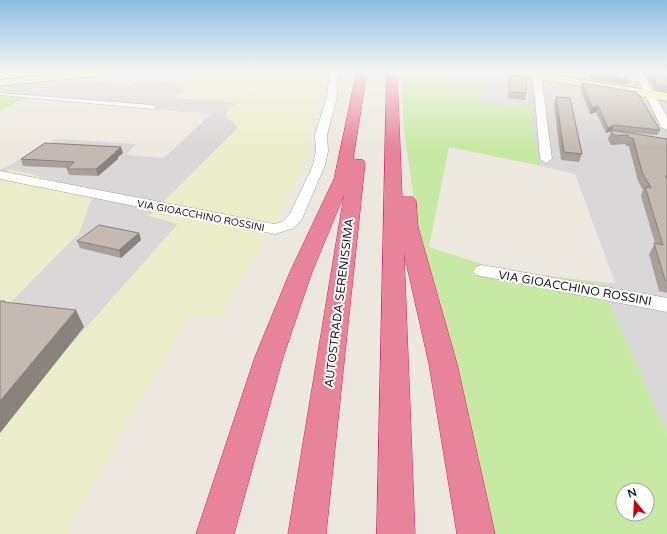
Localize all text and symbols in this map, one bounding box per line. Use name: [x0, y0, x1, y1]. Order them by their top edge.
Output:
street label: VIA GIOACCHINO ROSSINI: [136, 198, 266, 234]
street label: AUTOSTRADA SERENISSIMA: [322, 218, 356, 388]
street label: VIA GIOACCHINO ROSSINI: [497, 268, 653, 308]
north arrow: [615, 482, 655, 522]
text: N: [626, 485, 638, 501]

